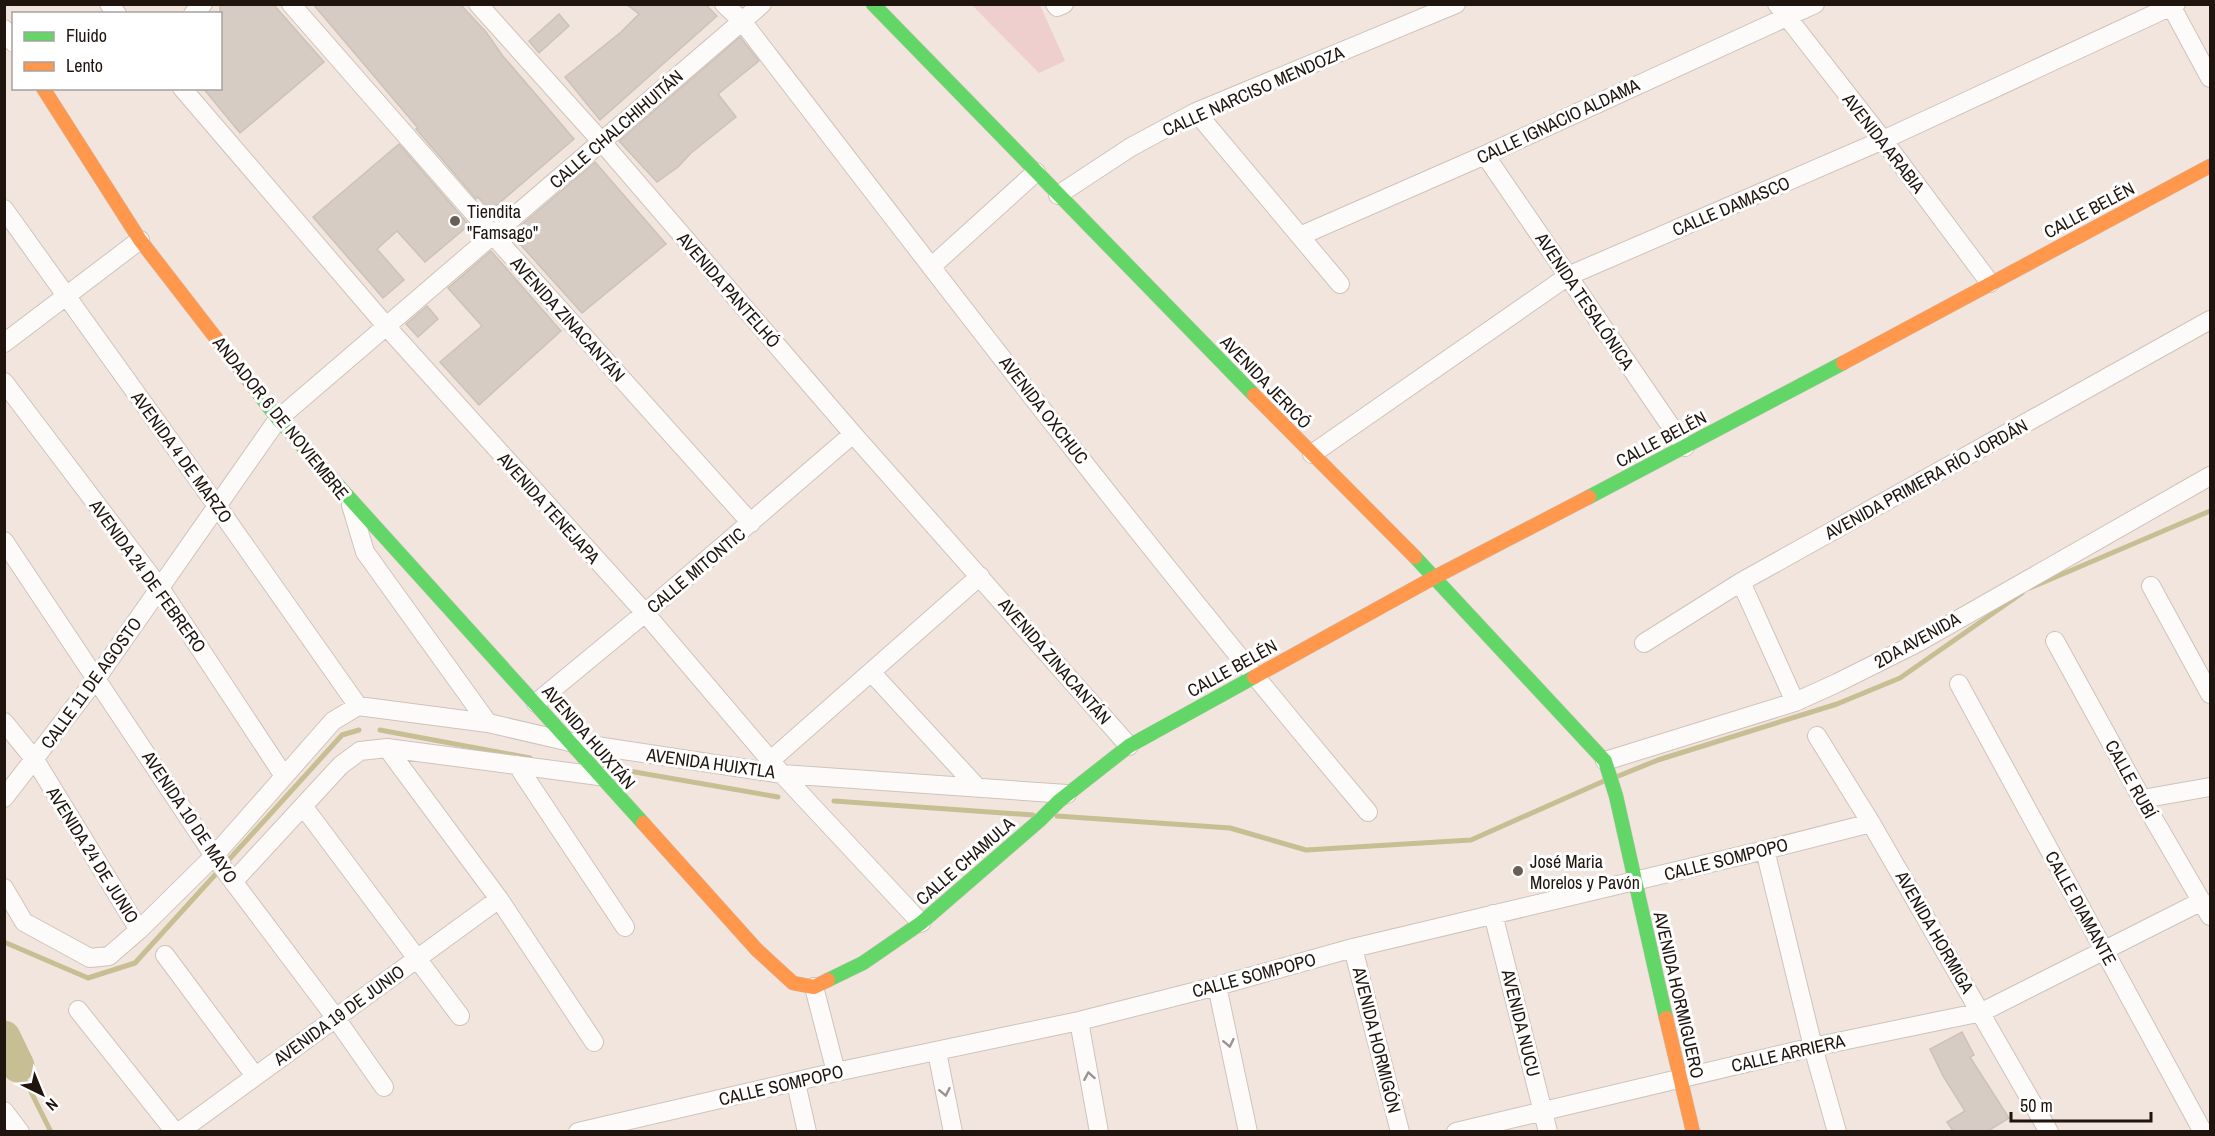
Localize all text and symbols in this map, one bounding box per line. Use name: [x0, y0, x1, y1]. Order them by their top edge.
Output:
legend: [12, 12, 222, 90]
text: Fluido: [66, 23, 107, 48]
street label: CALLE NARCISO MENDOZA: [1158, 40, 1348, 142]
text: Lento: [66, 53, 103, 78]
street label: CALLE CHALCHIHUITÁN: [544, 64, 688, 194]
street label: CALLE IGNACIO ALDAMA: [1472, 72, 1644, 170]
street label: AVENIDA ARABIA: [1836, 87, 1931, 198]
street label: CALLE DAMASCO: [1668, 170, 1794, 242]
street label: CALLE BELÉN: [2039, 176, 2139, 244]
place label: Tiendita "Famsago": [467, 199, 538, 245]
marker: Tiendita "Famsago": [448, 214, 462, 228]
street label: AVENIDA PANTELHÓ: [671, 226, 786, 353]
street label: AVENIDA TESALÓNICA: [1529, 227, 1640, 375]
street label: AVENIDA ZINACANTÁN: [504, 250, 631, 387]
street label: AVENIDA JERICÓ: [1214, 329, 1317, 434]
street label: ANDADOR 6 DE NOVIEMBRE: [207, 330, 355, 505]
street label: AVENIDA OXCHUC: [993, 350, 1094, 469]
street label: AVENIDA 4 DE MARZO: [125, 385, 238, 528]
street label: CALLE BELÉN: [1611, 405, 1711, 473]
street label: AVENIDA PRIMERA RÍO JORDÁN: [1819, 413, 2032, 546]
street label: AVENIDA TENEJAPA: [492, 446, 606, 569]
street label: AVENIDA 24 DE FEBRERO: [83, 494, 212, 658]
street label: CALLE MITONTIC: [641, 521, 751, 619]
street label: AVENIDA ZINACANTÁN: [992, 592, 1117, 730]
street label: 2DA AVENIDA: [1869, 606, 1965, 674]
street label: CALLE 11 DE AGOSTO: [35, 612, 147, 754]
street label: CALLE BELÉN: [1183, 633, 1281, 703]
street label: AVENIDA HUIXTÁN: [536, 679, 641, 795]
street label: CALLE RUBÍ: [2099, 735, 2163, 824]
street label: AVENIDA HUIXTLA: [644, 741, 777, 784]
street label: AVENIDA 10 DE MAYO: [136, 745, 244, 888]
street label: AVENIDA 24 DE JUNIO: [40, 781, 145, 928]
street label: CALLE CHAMULA: [910, 811, 1020, 911]
street label: CALLE SOMPOPO: [1661, 831, 1791, 887]
street label: CALLE DIAMANTE: [2039, 846, 2123, 970]
place label: José Maria Morelos y Pavón: [1530, 849, 1640, 895]
marker: José Maria Morelos y Pavón: [1511, 864, 1525, 878]
street label: AVENIDA HORMIGA: [1889, 865, 1980, 998]
street label: AVENIDA HORMIGUERO: [1647, 908, 1710, 1081]
street label: CALLE SOMPOPO: [1189, 946, 1319, 1004]
street label: AVENIDA 19 DE JUNIO: [268, 959, 410, 1072]
street label: AVENIDA HORMIGÓN: [1347, 963, 1407, 1116]
street label: AVENIDA NUCU: [1495, 966, 1546, 1079]
street label: CALLE ARRIERA: [1729, 1028, 1847, 1078]
one-way arrow: [1222, 1038, 1235, 1048]
street label: CALLE SOMPOPO: [716, 1059, 846, 1111]
north arrow: [12, 1064, 72, 1124]
one-way arrow: [1083, 1072, 1096, 1082]
scale bar: [2011, 1085, 2150, 1123]
one-way arrow: [938, 1087, 951, 1097]
text: 50 m: [2020, 1093, 2053, 1118]
text: N: [41, 1094, 63, 1116]

